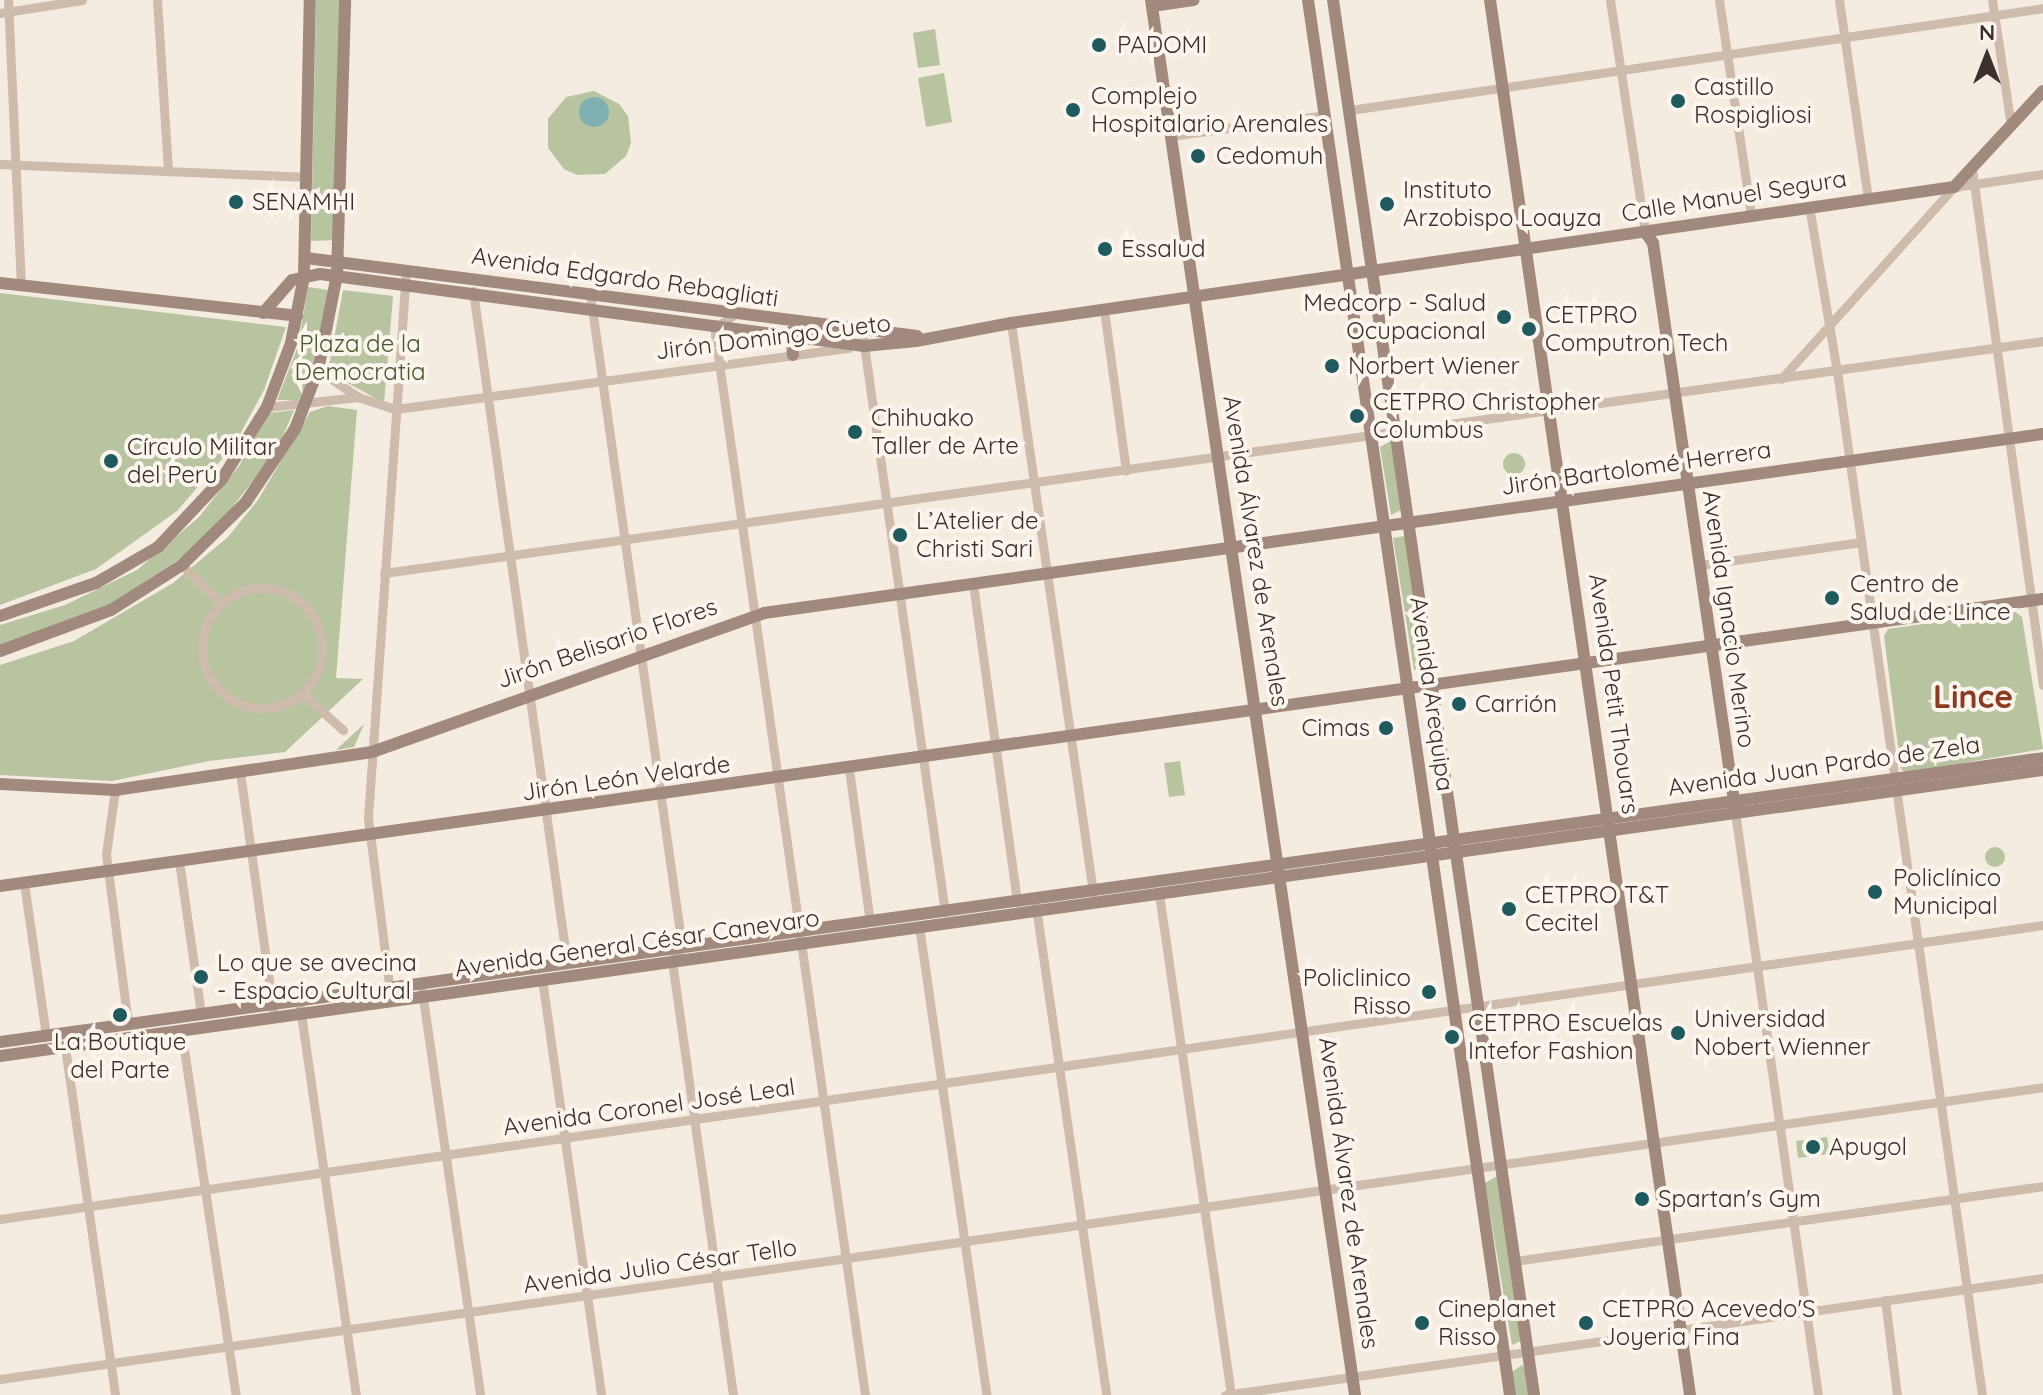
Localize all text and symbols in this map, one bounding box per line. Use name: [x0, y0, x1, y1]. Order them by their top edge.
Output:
north arrow: [1947, 16, 2027, 96]
text: N: [1979, 18, 1995, 46]
place label: PADOMI: [1117, 31, 1207, 59]
marker: PADOMI: [1088, 34, 1110, 56]
place label: Castillo Rospigliosi: [1694, 73, 1812, 129]
place label: Complejo Hospitalario Arenales: [1091, 82, 1328, 138]
marker: Castillo Rospigliosi: [1669, 92, 1687, 110]
marker: Complejo Hospitalario Arenales: [1062, 99, 1084, 121]
place label: Cedomuh: [1216, 142, 1323, 170]
marker: Cedomuh: [1187, 145, 1209, 167]
street label: Calle Manuel Segura: [1619, 164, 1849, 228]
place label: Instituto Arzobispo Loayza: [1403, 176, 1602, 232]
place label: SENAMHI: [252, 188, 355, 216]
marker: SENAMHI: [227, 193, 245, 211]
marker: Instituto Arzobispo Loayza: [1378, 195, 1396, 213]
place label: Essalud: [1121, 235, 1205, 263]
marker: Essalud: [1096, 240, 1114, 258]
street label: Avenida Edgardo Rebagliati: [470, 241, 780, 313]
place label: Medcorp - Salud Ocupacional: [1303, 289, 1486, 345]
place label: CETPRO Computron Tech: [1545, 301, 1728, 357]
marker: Medcorp - Salud Ocupacional: [1493, 306, 1515, 328]
street label: Jirón Domingo Cueto: [654, 308, 892, 366]
marker: CETPRO Computron Tech: [1520, 320, 1538, 338]
park label: Plaza de la Democratia: [294, 330, 426, 386]
place label: Norbert Wiener: [1348, 352, 1520, 380]
marker: Norbert Wiener: [1323, 357, 1341, 375]
place label: CETPRO Christopher Columbus: [1373, 388, 1600, 444]
street label: Avenida Álvarez de Arenales: [1217, 393, 1295, 709]
place label: Chihuako Taller de Arte: [871, 404, 1019, 460]
marker: CETPRO Christopher Columbus: [1348, 407, 1366, 425]
marker: Chihuako Taller de Arte: [846, 423, 864, 441]
place label: Círculo Militar del Perú: [127, 433, 276, 489]
street label: Jirón Bartolomé Herrera: [1499, 435, 1773, 501]
marker: Círculo Militar del Perú: [102, 452, 120, 470]
street label: Avenida Ignacio Merino: [1697, 488, 1761, 750]
place label: L’Atelier de Christi Sari: [916, 507, 1039, 563]
marker: L’Atelier de Christi Sari: [891, 526, 909, 544]
place label: Centro de Salud de Lince: [1850, 570, 2011, 626]
street label: Avenida Petit Thouars: [1583, 572, 1645, 816]
marker: Centro de Salud de Lince: [1821, 587, 1843, 609]
street label: Jirón Belisario Flores: [493, 592, 721, 694]
street label: Avenida Arequipa: [1404, 595, 1460, 793]
district label: Lince: [1933, 677, 2013, 715]
place label: Carrión: [1475, 690, 1557, 718]
marker: Carrión: [1450, 695, 1468, 713]
place label: Cimas: [1302, 714, 1370, 742]
marker: Cimas: [1377, 719, 1395, 737]
street label: Avenida Juan Pardo de Zela: [1666, 730, 1982, 802]
street label: Jirón León Velarde: [520, 749, 732, 807]
place label: Policlínico Municipal: [1893, 864, 2001, 920]
place label: CETPRO T&T Cecitel: [1525, 881, 1669, 937]
marker: Policlínico Municipal: [1864, 881, 1886, 903]
marker: CETPRO T&T Cecitel: [1500, 900, 1518, 918]
street label: Avenida General César Canevaro: [453, 903, 821, 983]
place label: Lo que se avecina - Espacio Cultural: [217, 949, 417, 1005]
place label: Policlinico Risso: [1303, 964, 1411, 1020]
marker: Lo que se avecina - Espacio Cultural: [192, 968, 210, 986]
marker: Policlinico Risso: [1418, 981, 1440, 1003]
place label: Universidad Nobert Wienner: [1694, 1005, 1870, 1061]
marker: La Boutique del Parte: [111, 1006, 129, 1024]
place label: CETPRO Escuelas Intefor Fashion: [1468, 1009, 1663, 1065]
marker: Universidad Nobert Wienner: [1669, 1024, 1687, 1042]
place label: La Boutique del Parte: [54, 1028, 186, 1084]
marker: CETPRO Escuelas Intefor Fashion: [1443, 1028, 1461, 1046]
street label: Avenida Álvarez de Arenales: [1313, 1035, 1385, 1351]
street label: Avenida Coronel José Leal: [501, 1072, 797, 1142]
place label: Apugol: [1829, 1133, 1907, 1161]
marker: Apugol: [1804, 1138, 1822, 1156]
place label: Spartan's Gym: [1658, 1185, 1821, 1213]
marker: Spartan's Gym: [1633, 1190, 1651, 1208]
street label: Avenida Julio César Tello: [521, 1233, 799, 1299]
place label: Cineplanet Risso: [1438, 1295, 1556, 1351]
place label: CETPRO Acevedo'S Joyeria Fina: [1602, 1295, 1816, 1351]
marker: Cineplanet Risso: [1413, 1314, 1431, 1332]
marker: CETPRO Acevedo'S Joyeria Fina: [1577, 1314, 1595, 1332]

